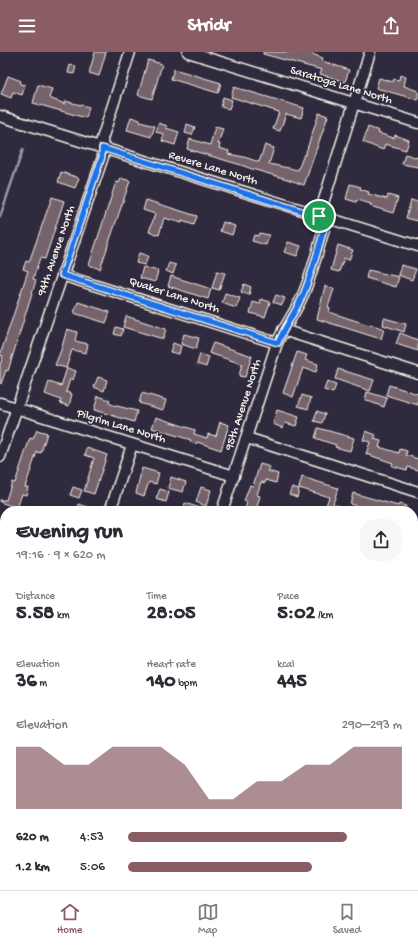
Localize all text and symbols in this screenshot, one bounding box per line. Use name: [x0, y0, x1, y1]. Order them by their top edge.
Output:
icon: menu: [16, 15, 38, 37]
icon: share: [380, 15, 402, 37]
text: Stridr: [188, 16, 230, 37]
street label: Saratoga Lane North: [288, 64, 394, 108]
street label: Revere Lane North: [167, 149, 260, 189]
pin: [302, 199, 336, 233]
street label: 94th Avenue North: [35, 204, 79, 299]
icon: arrive: [308, 205, 330, 227]
street label: Quaker Lane North: [127, 275, 222, 317]
street label: 95th Avenue North: [222, 357, 266, 453]
street label: Pilgrim Lane North: [74, 407, 168, 447]
button: share: [360, 519, 402, 561]
text: Evening run: [16, 520, 123, 546]
text: 19:16 · 9 × 620 m: [16, 548, 106, 563]
text: Distance: [16, 591, 55, 603]
text: Time: [147, 591, 167, 603]
text: Pace: [277, 591, 299, 603]
text: 5.58: [16, 603, 54, 626]
text: 28:05: [147, 603, 196, 626]
text: 5:02: [277, 603, 315, 626]
text: km: [54, 610, 70, 622]
text: /km: [315, 610, 333, 622]
text: Elevation: [16, 659, 60, 671]
text: Heart rate: [147, 659, 196, 671]
text: kcal: [277, 659, 295, 671]
text: 36: [16, 671, 37, 694]
text: 140: [147, 671, 176, 694]
text: 445: [277, 671, 307, 694]
text: m: [37, 678, 47, 690]
text: bpm: [176, 678, 197, 690]
text: Elevation: [16, 718, 68, 733]
text: 290–293 m: [342, 718, 402, 733]
text: 620 m: [16, 830, 49, 845]
text: 4:53: [80, 830, 104, 845]
text: 1.2 km: [16, 860, 50, 875]
text: 5:06: [80, 860, 105, 875]
tab: Home: [57, 901, 83, 937]
tab: Map: [197, 901, 219, 937]
tab: Saved: [333, 901, 361, 937]

